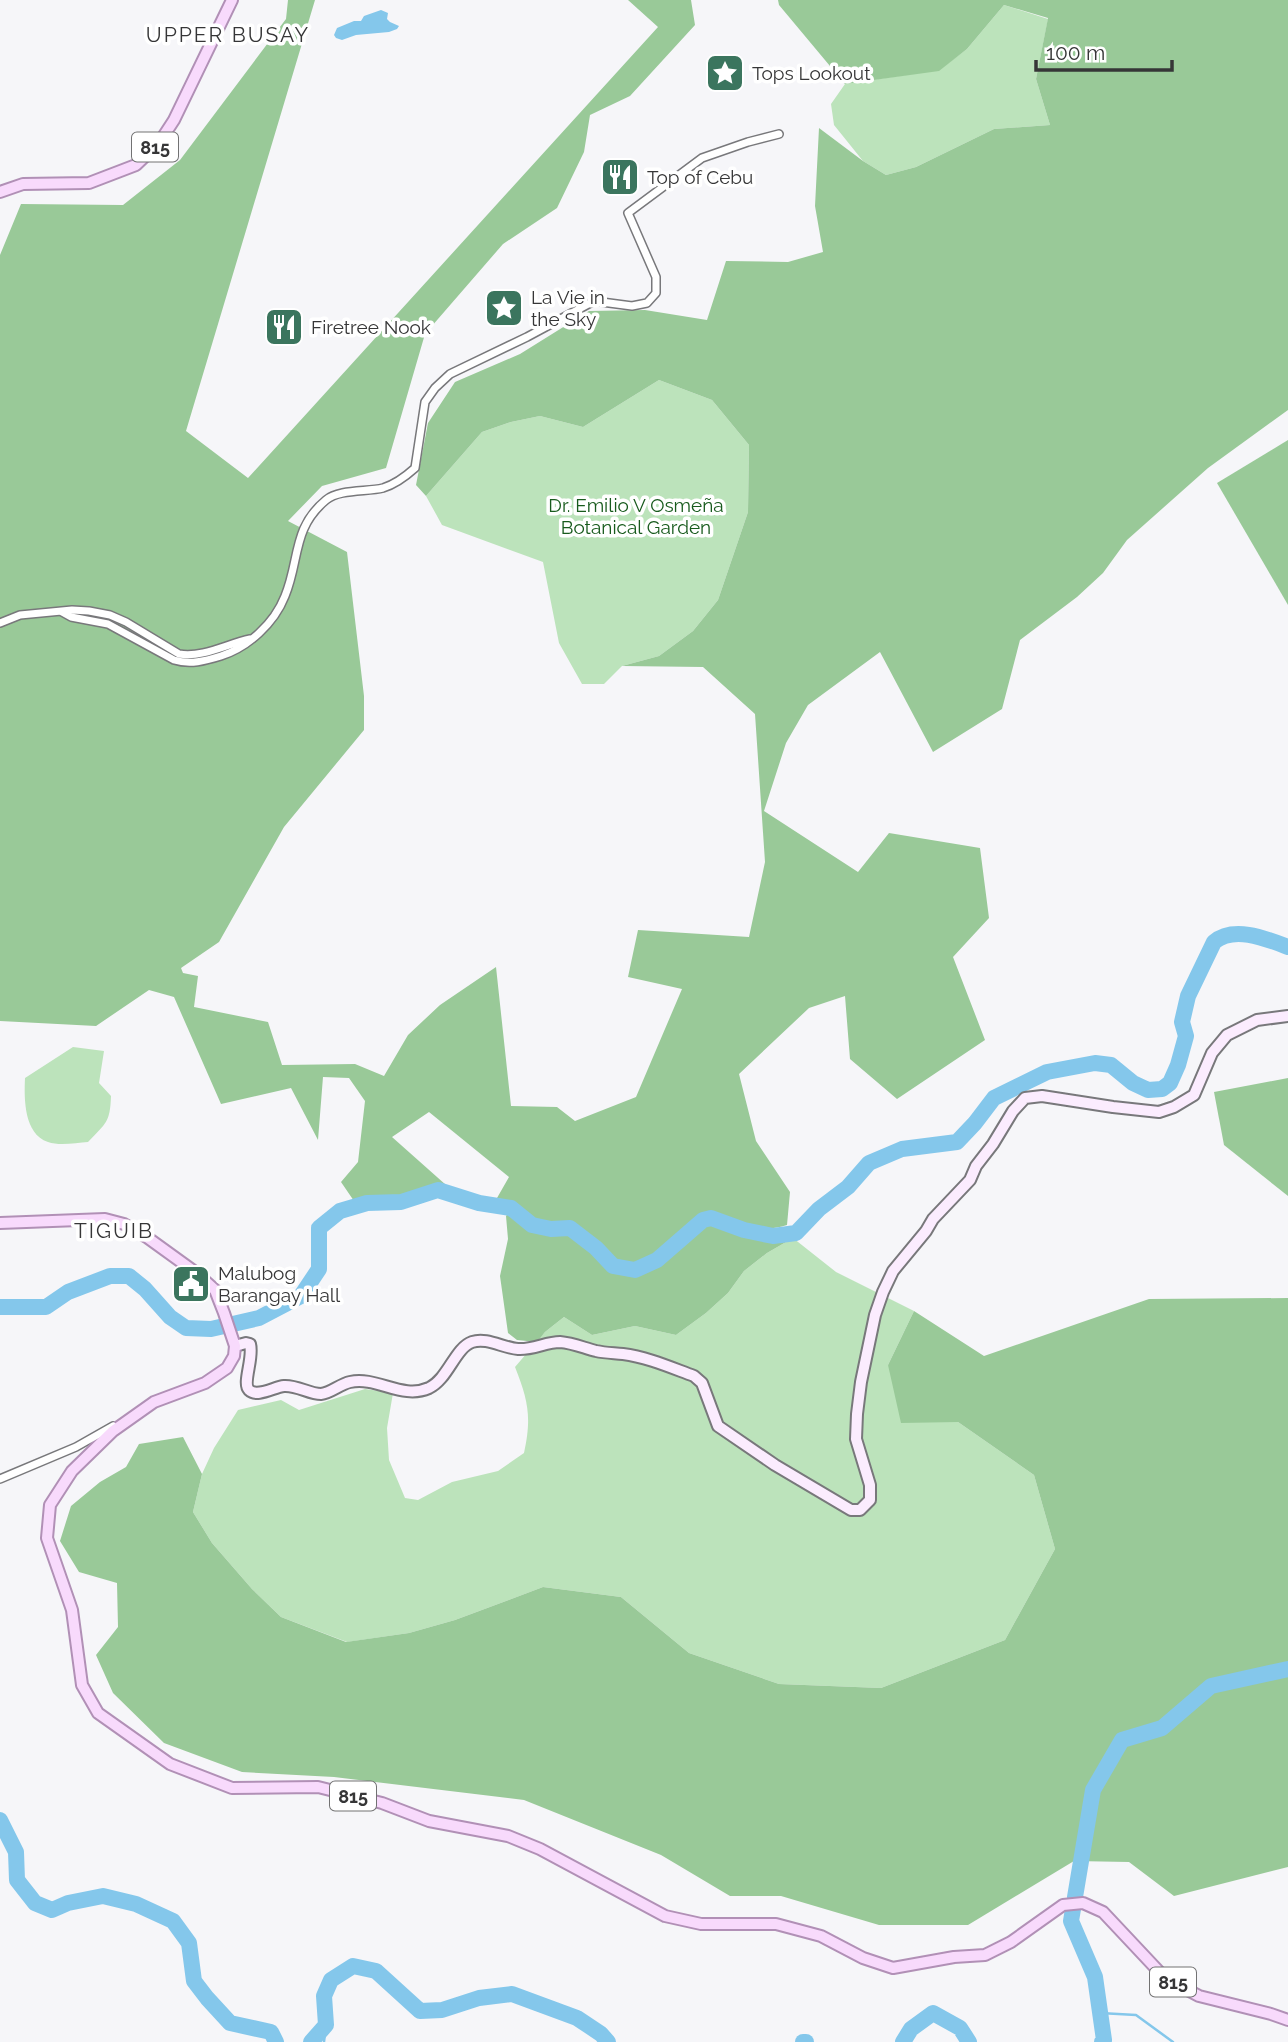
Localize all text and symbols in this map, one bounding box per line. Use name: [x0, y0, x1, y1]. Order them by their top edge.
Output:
district label: UPPER BUSAY: [146, 22, 310, 47]
scale bar: [1036, 28, 1172, 72]
text: 100 m: [1046, 40, 1105, 65]
place icon: Tops Lookout: [704, 52, 746, 94]
place label: Tops Lookout: [752, 62, 871, 84]
road number: 815: [132, 132, 178, 162]
restaurant icon: Top of Cebu: [599, 156, 641, 198]
place label: Top of Cebu: [647, 166, 753, 188]
place label: La Vie in the Sky: [531, 286, 605, 330]
place icon: La Vie in the Sky: [483, 287, 525, 329]
restaurant icon: Firetree Nook: [263, 306, 305, 348]
place label: Firetree Nook: [311, 316, 431, 338]
park label: Dr. Emilio V Osmeña Botanical Garden: [548, 494, 724, 538]
district label: TIGUIB: [74, 1218, 154, 1243]
place label: Malubog Barangay Hall: [218, 1262, 341, 1306]
public building icon: Malubog Barangay Hall: [170, 1263, 212, 1305]
road number: 815: [330, 1781, 376, 1810]
road number: 815: [1150, 1968, 1196, 1996]

